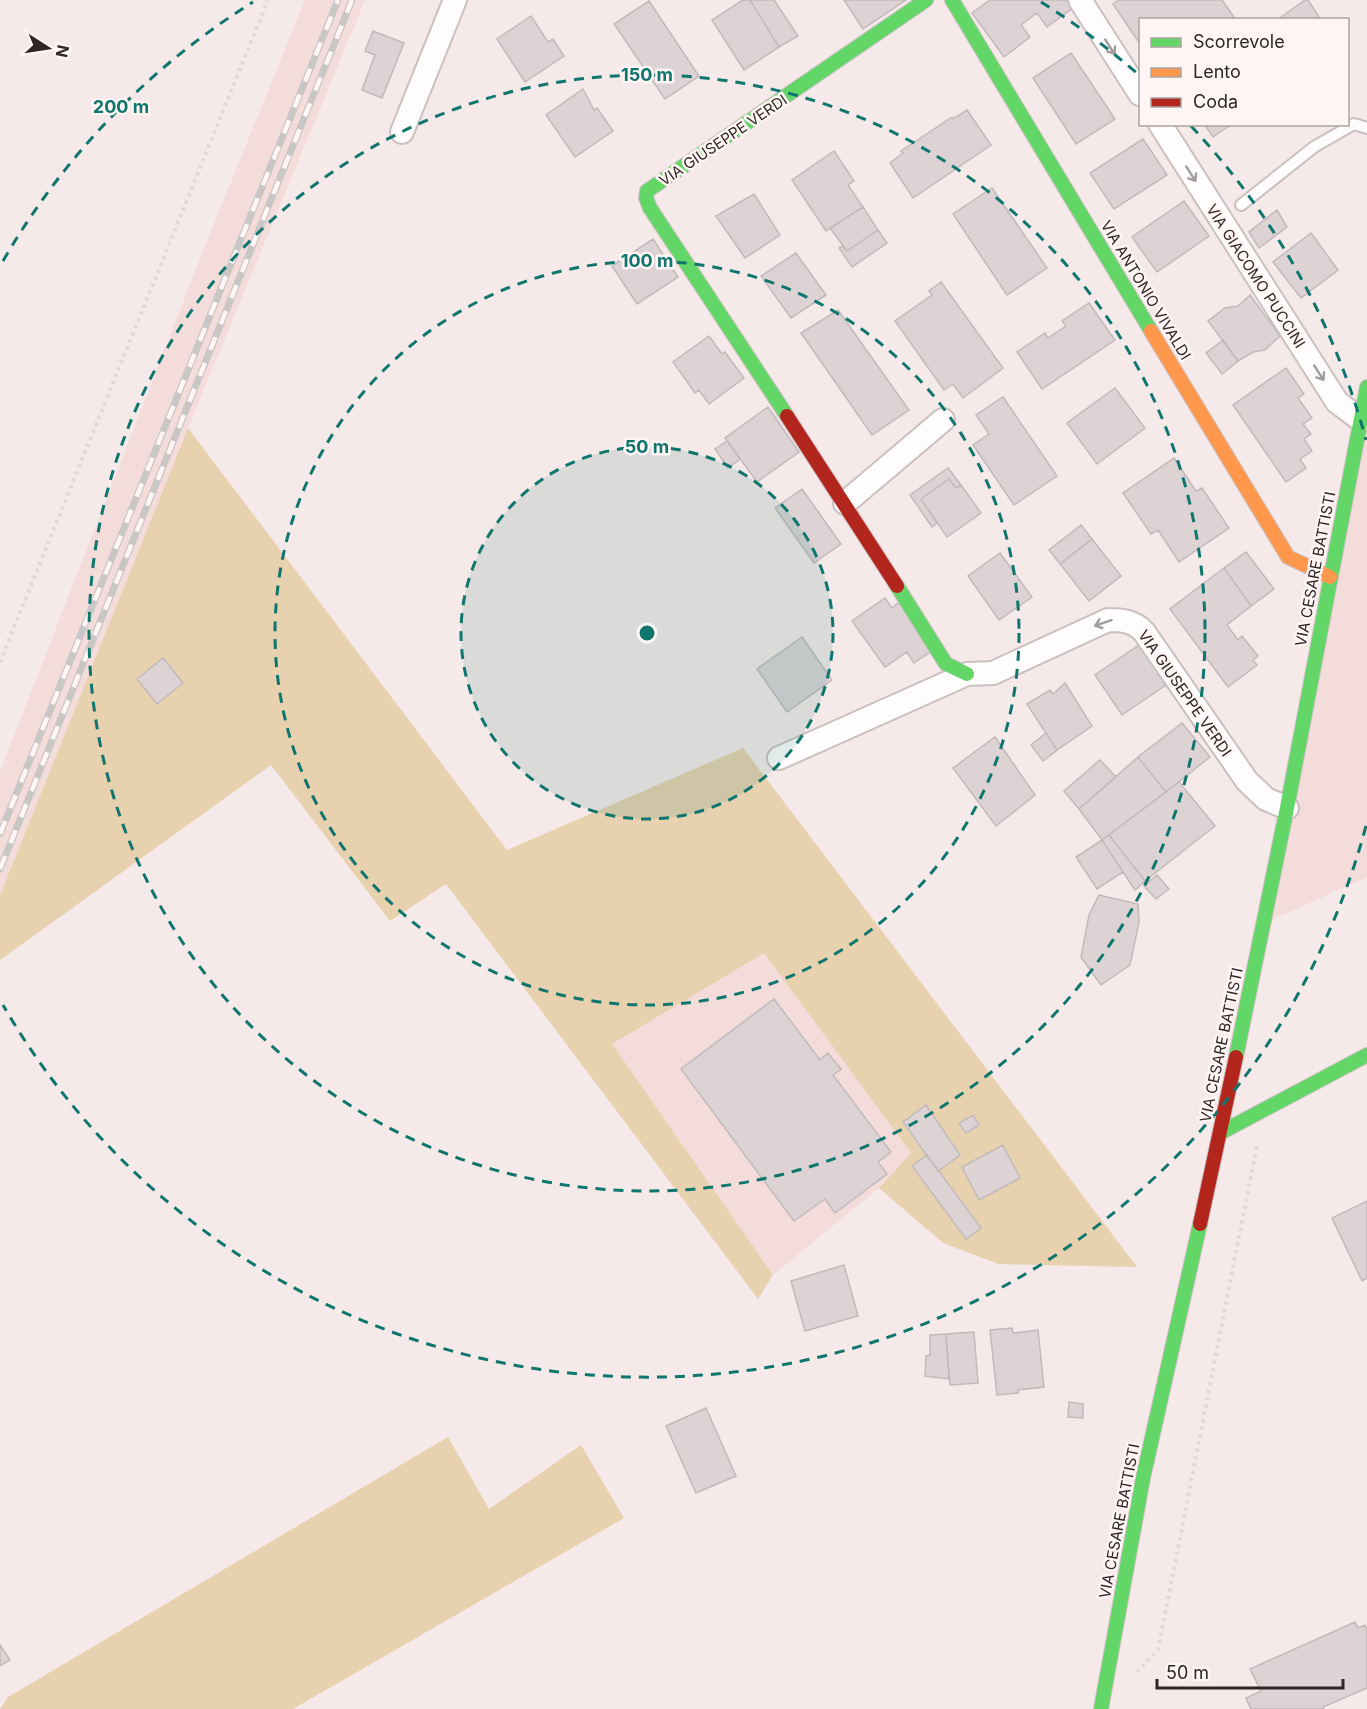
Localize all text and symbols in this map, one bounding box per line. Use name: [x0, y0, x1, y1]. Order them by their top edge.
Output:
north arrow: [18, 18, 78, 78]
legend: [1139, 18, 1349, 126]
text: Scorrevole: [1193, 31, 1285, 52]
one-way arrow: [1105, 38, 1117, 55]
text: N: [52, 43, 74, 59]
text: Lento: [1193, 61, 1241, 82]
text: 150 m: [621, 64, 673, 85]
street label: VIA GIUSEPPE VERDI: [655, 90, 791, 190]
text: Coda: [1193, 91, 1238, 112]
text: 200 m: [93, 96, 149, 117]
one-way arrow: [1186, 165, 1198, 182]
street label: VIA GIACOMO PUCCINI: [1202, 201, 1310, 351]
street label: VIA ANTONIO VIVALDI: [1097, 217, 1195, 363]
text: 100 m: [621, 250, 673, 271]
one-way arrow: [1313, 365, 1325, 381]
text: 50 m: [625, 436, 669, 457]
street label: VIA CESARE BATTISTI: [1291, 490, 1339, 648]
one-way arrow: [1094, 618, 1113, 629]
centre of rings: [637, 623, 657, 643]
street label: VIA GIUSEPPE VERDI: [1134, 626, 1236, 760]
street label: VIA CESARE BATTISTI: [1195, 966, 1247, 1124]
street label: VIA CESARE BATTISTI: [1095, 1442, 1143, 1600]
scale bar: [1157, 1652, 1343, 1690]
text: 50 m: [1166, 1662, 1209, 1683]

